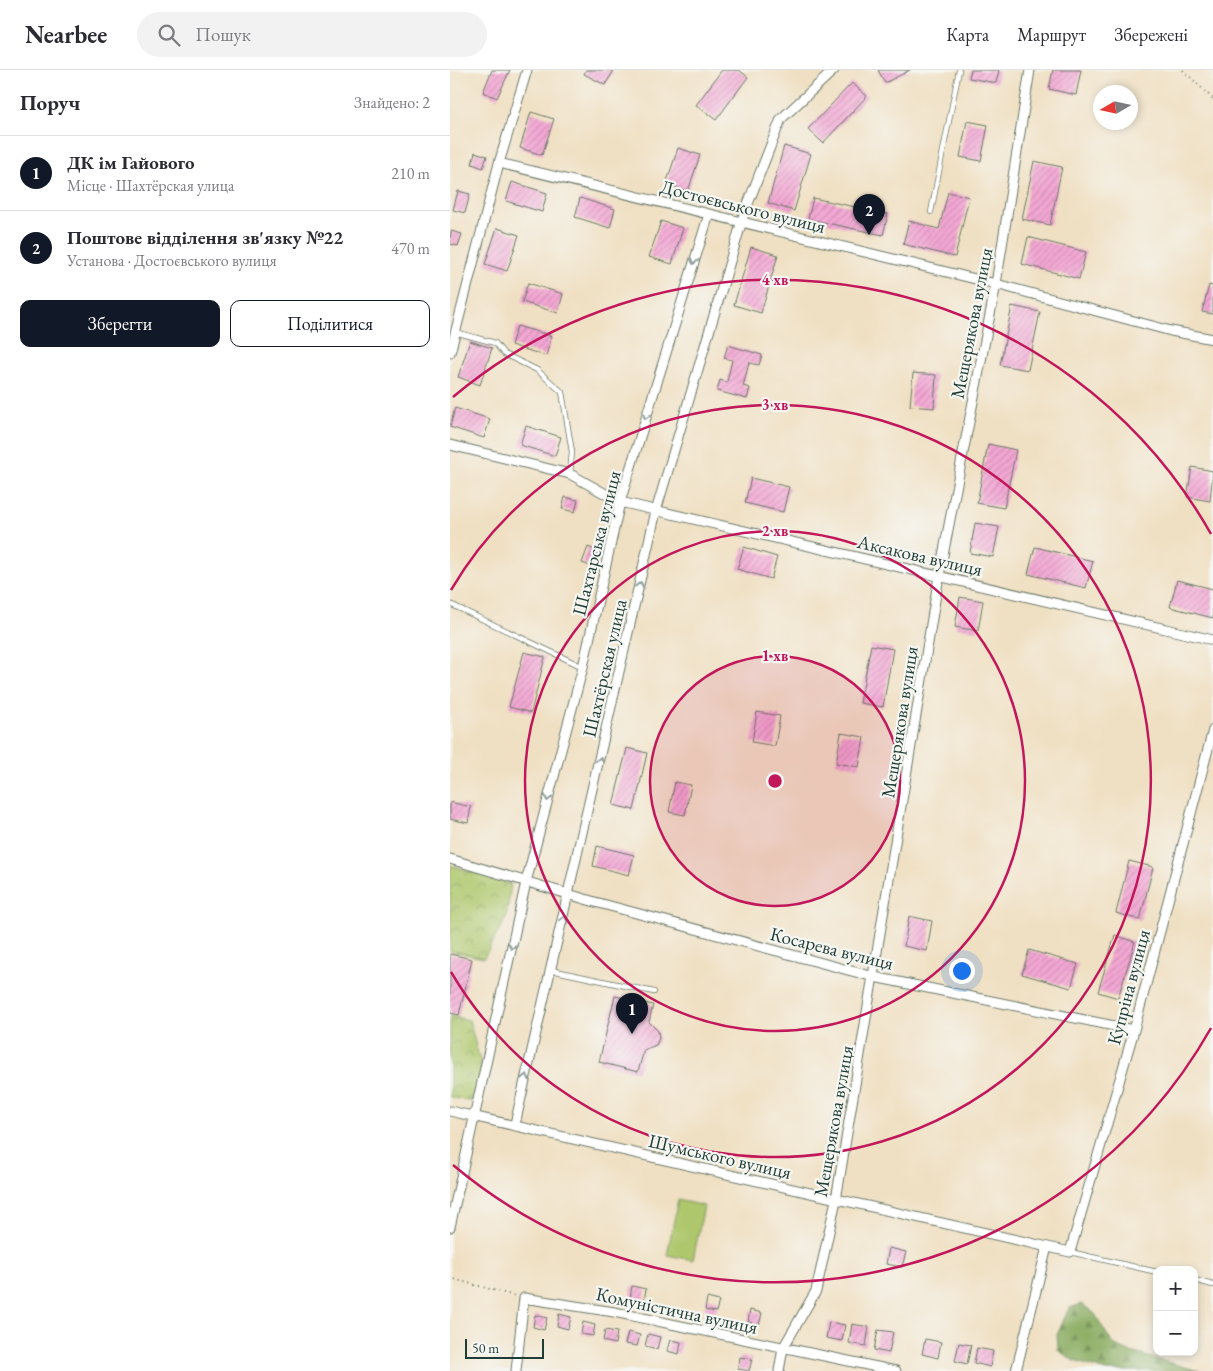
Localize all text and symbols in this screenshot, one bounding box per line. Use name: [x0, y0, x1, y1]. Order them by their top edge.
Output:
search box: [137, 12, 487, 57]
text: Nearbee: [25, 19, 107, 50]
icon: search: [155, 21, 183, 49]
text: Пошук: [195, 22, 251, 47]
text: Карта: [946, 23, 989, 46]
text: Маршрут: [1017, 23, 1086, 46]
text: Збережені: [1114, 23, 1188, 46]
north arrow: [1093, 85, 1138, 130]
text: Поруч: [20, 89, 80, 116]
text: Знайдено: 2: [354, 92, 430, 113]
text: ДК ім Гайового: [67, 150, 195, 175]
text: 1: [32, 163, 40, 184]
text: 210 m: [391, 163, 430, 184]
street label: Достоєвського вулиця: [658, 174, 829, 239]
text: Місце · Шахтёрская улица: [67, 175, 234, 196]
pin: 2: [853, 194, 885, 235]
text: Поштове відділення зв'язку №22: [67, 225, 343, 250]
text: 2: [32, 238, 40, 259]
text: 470 m: [391, 238, 430, 259]
street label: Мещерякова вулиця: [945, 245, 998, 401]
text: Установа · Достоєвського вулиця: [67, 250, 277, 271]
one-way arrow: [690, 256, 700, 265]
text: 4 хв: [762, 270, 788, 289]
button: Зберегти: [20, 300, 220, 347]
button: Поділитися: [230, 300, 430, 347]
text: 3 хв: [762, 395, 788, 414]
one-way arrow: [642, 412, 652, 420]
street label: Шахтарська вулиця: [566, 467, 627, 618]
text: 2 хв: [762, 521, 788, 540]
street label: Аксакова вулиця: [854, 529, 985, 582]
one-way arrow: [634, 580, 645, 589]
street label: Шахтёрская улица: [576, 596, 633, 740]
street label: Мещерякова вулиця: [875, 644, 924, 800]
text: 1 хв: [762, 646, 788, 665]
one-way arrow: [594, 756, 605, 765]
centre of rings: [766, 772, 784, 790]
one-way arrow: [543, 794, 554, 803]
one-way arrow: [558, 914, 569, 923]
street label: Косарева вулиця: [768, 921, 897, 976]
street label: Купріна вулиця: [1101, 926, 1156, 1048]
one-way arrow: [507, 942, 518, 951]
your location: [949, 958, 975, 984]
pin: 1: [616, 993, 648, 1034]
street label: Мещерякова вулиця: [808, 1043, 859, 1199]
one-way arrow: [520, 1072, 531, 1081]
street label: Шумського вулиця: [646, 1128, 794, 1185]
map controls: [1153, 1266, 1198, 1356]
button: +: [1153, 1266, 1198, 1311]
street label: Комуністична вулиця: [594, 1281, 760, 1340]
button: −: [1153, 1311, 1198, 1356]
scale bar: [465, 1336, 544, 1359]
text: 50 m: [472, 1339, 499, 1357]

